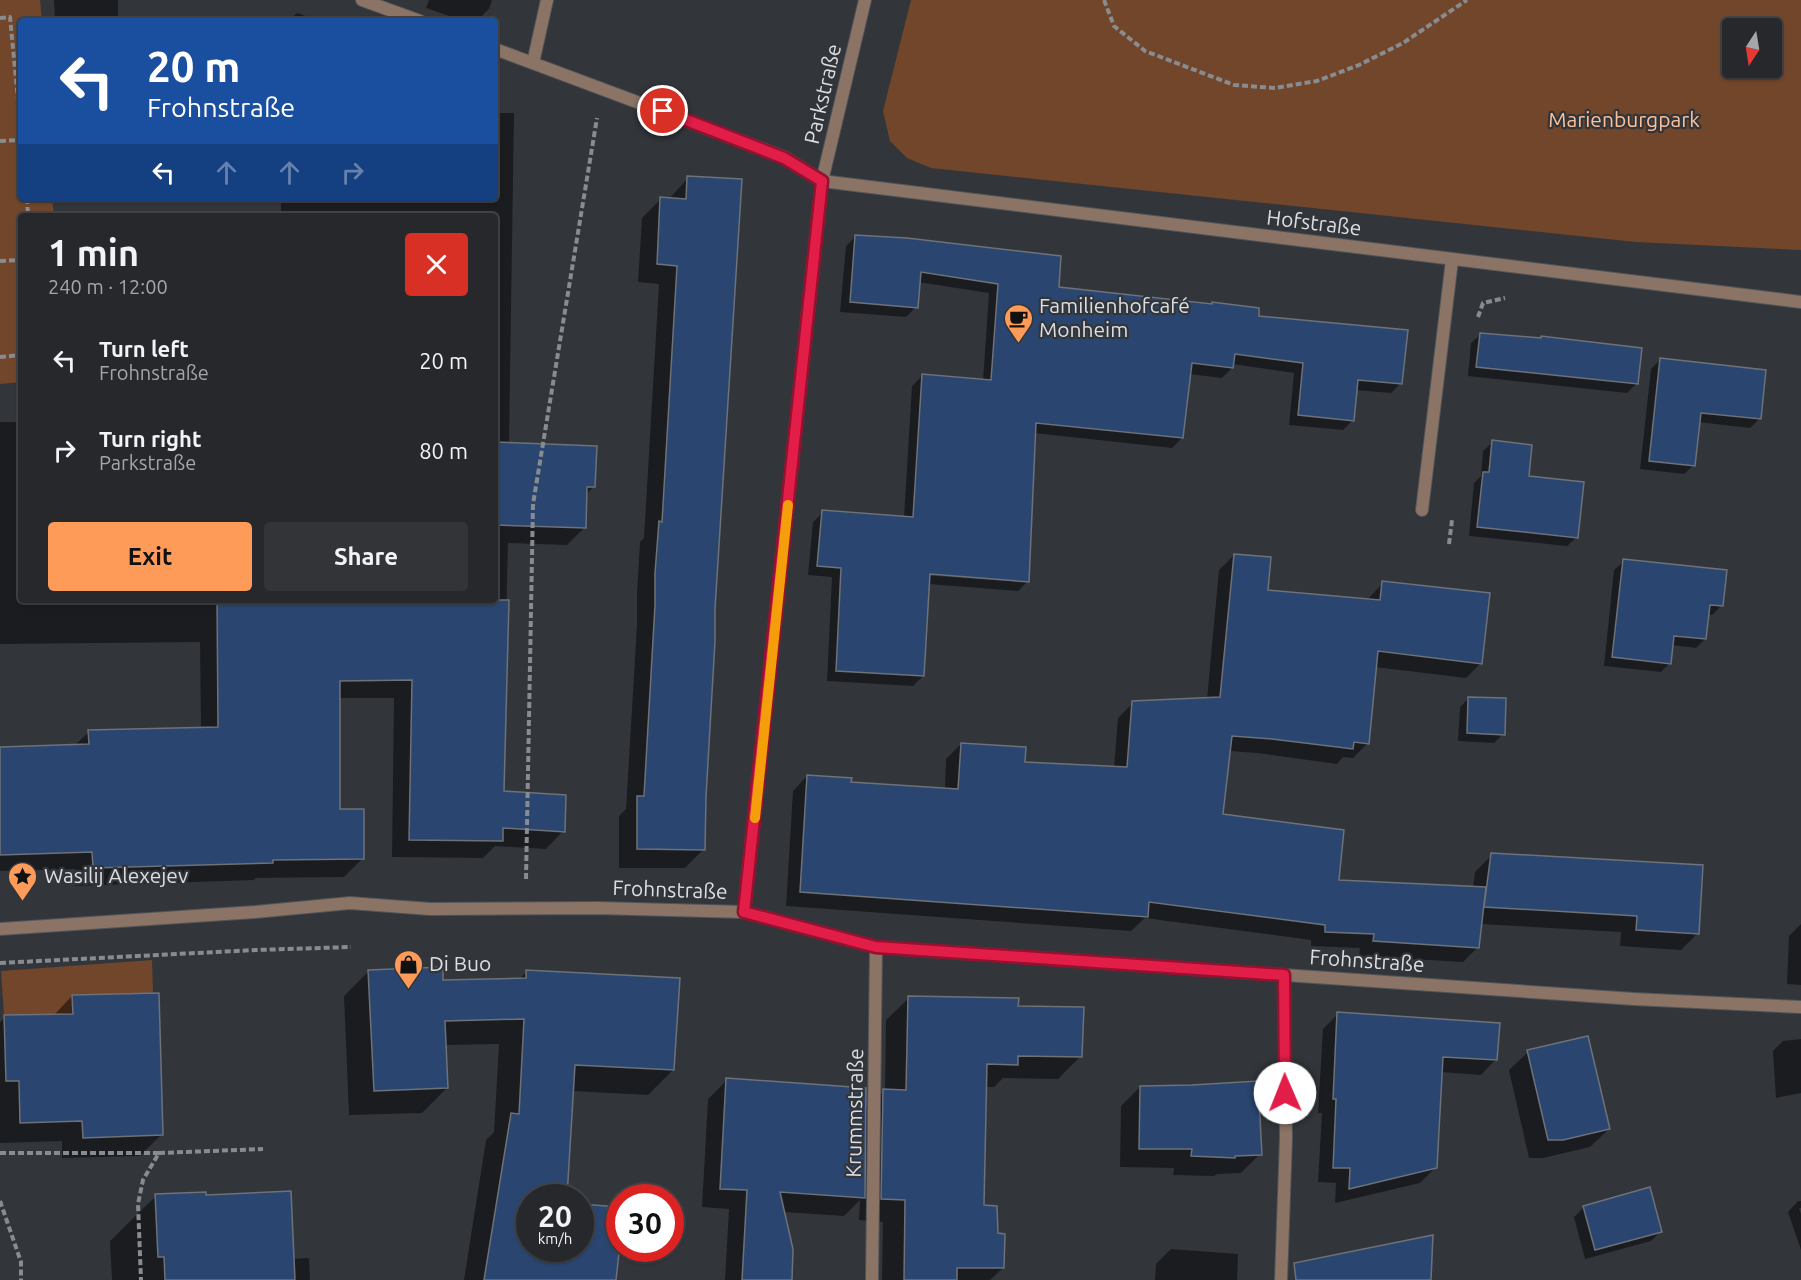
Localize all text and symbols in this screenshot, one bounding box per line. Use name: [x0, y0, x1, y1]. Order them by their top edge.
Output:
north arrow: [1722, 18, 1782, 78]
map controls: [1722, 18, 1782, 78]
street label: Parkstraße: [799, 41, 845, 146]
icon: left: [48, 42, 126, 120]
text: 20 m: [147, 43, 241, 90]
pin: [637, 85, 688, 136]
text: Frohnstraße: [147, 92, 295, 122]
icon: arrive: [646, 94, 679, 127]
park label: Marienburgpark: [1548, 107, 1700, 131]
icon: left: [147, 156, 180, 189]
icon: ahead: [210, 156, 243, 189]
icon: ahead: [273, 156, 306, 189]
icon: right: [336, 156, 369, 189]
street label: Hofstraße: [1265, 204, 1363, 240]
text: 1 min: [48, 232, 139, 273]
button: close: [405, 233, 468, 296]
text: 240 m · 12:00: [48, 275, 168, 298]
place label: Familienhofcafé Monheim: [1039, 293, 1190, 341]
cafe icon: Familienhofcafé Monheim: [1002, 302, 1034, 344]
text: Turn left: [99, 336, 189, 361]
icon: left: [48, 344, 81, 377]
text: 20 m: [419, 348, 468, 373]
text: Frohnstraße: [99, 361, 209, 384]
text: Turn right: [99, 426, 201, 451]
icon: right: [48, 434, 81, 467]
text: 80 m: [419, 438, 468, 463]
text: Parkstraße: [99, 451, 196, 474]
button: Exit: [48, 522, 252, 591]
button: Share: [264, 522, 468, 591]
place icon: Wasilij Alexejev: [7, 860, 39, 902]
place label: Wasilij Alexejev: [44, 863, 188, 887]
street label: Frohnstraße: [612, 875, 728, 903]
street label: Frohnstraße: [1309, 944, 1425, 976]
shop icon: Di Buo: [392, 948, 424, 990]
place label: Di Buo: [429, 951, 491, 975]
street label: Krummstraße: [841, 1048, 867, 1178]
position arrow: [1253, 1061, 1317, 1125]
speed limit sign: 30: [606, 1184, 684, 1262]
text: 20: [538, 1199, 572, 1233]
text: km/h: [538, 1230, 572, 1247]

